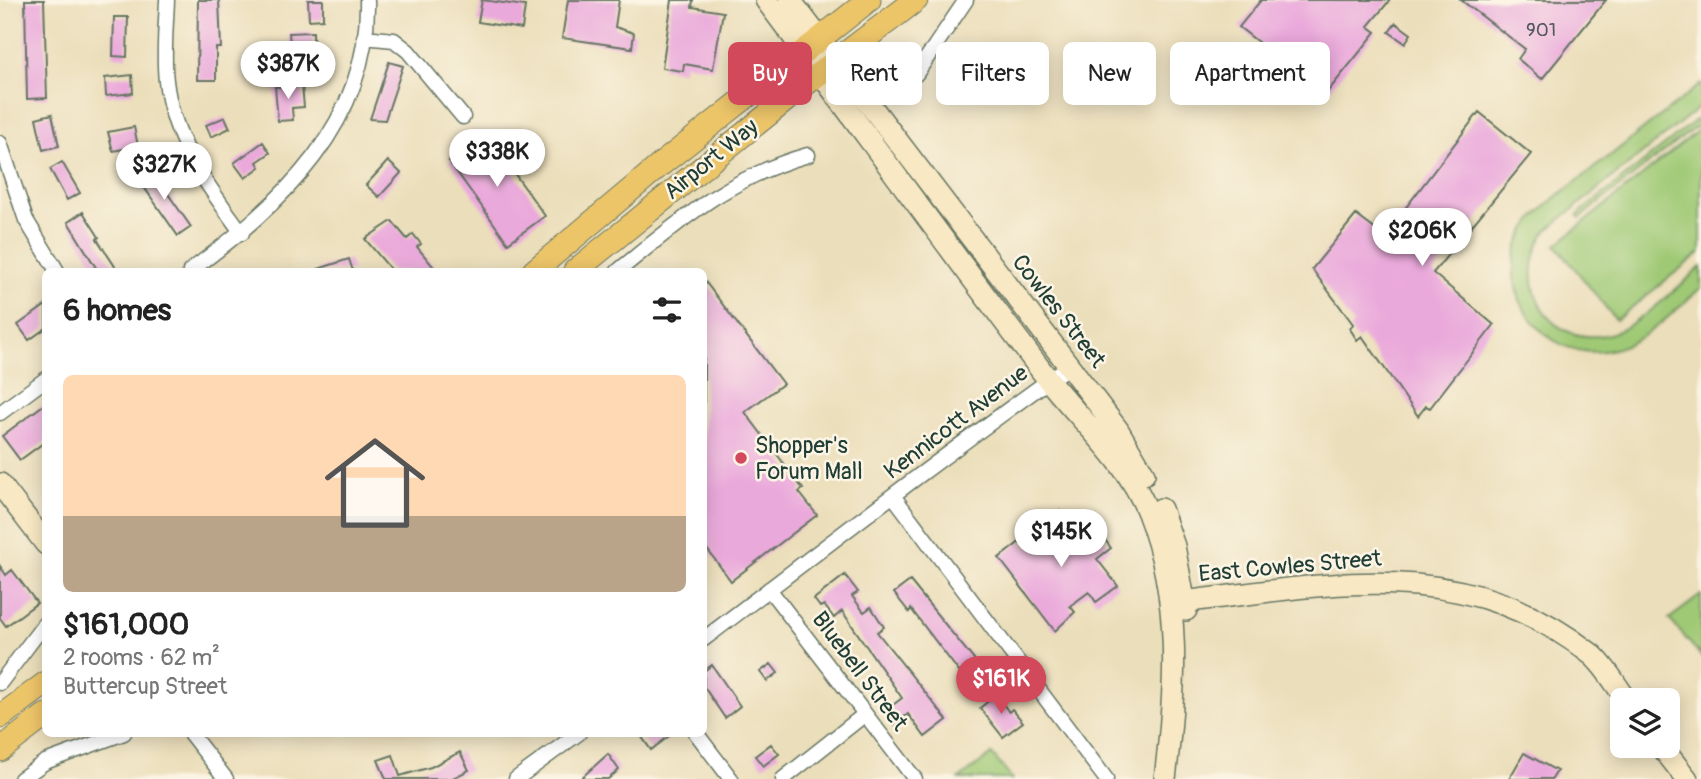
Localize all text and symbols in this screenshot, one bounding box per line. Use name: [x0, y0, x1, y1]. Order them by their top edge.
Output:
house number: 901: [1526, 18, 1556, 42]
pin: $387K: [239, 42, 337, 101]
chip: Buy: [728, 42, 812, 105]
chip: Rent: [826, 42, 922, 105]
chip: Filters: [936, 42, 1049, 105]
chip: New: [1063, 42, 1156, 105]
chip: Apartment: [1170, 42, 1330, 105]
text: $387K: [257, 49, 319, 78]
street label: Airport Way: [658, 112, 764, 206]
pin: $338K: [448, 130, 546, 189]
text: $338K: [465, 137, 529, 166]
pin: $327K: [115, 142, 213, 202]
text: $327K: [132, 150, 196, 179]
pin: $206K: [1373, 208, 1471, 268]
text: $206K: [1388, 216, 1456, 245]
street label: Cowles Street: [1006, 248, 1113, 374]
icon: filters: [648, 291, 686, 329]
text: 6 homes: [63, 292, 171, 329]
street label: Kennicott Avenue: [878, 358, 1034, 486]
icon: home: [312, 420, 438, 546]
place label: Shopper's Forum Mall: [755, 431, 863, 486]
marker: Shopper's Forum Mall: [733, 450, 749, 466]
pin: $145K: [1012, 510, 1110, 569]
text: $145K: [1030, 517, 1092, 546]
street label: East Cowles Street: [1197, 543, 1383, 588]
street label: Bluebell Street: [806, 605, 915, 737]
text: $161,000: [63, 606, 189, 643]
text: 2 rooms · 62 m²: [63, 643, 220, 672]
pin: $161K: [952, 656, 1050, 716]
text: $161K: [972, 664, 1030, 693]
text: Buttercup Street: [63, 672, 227, 701]
map controls: [1610, 688, 1680, 758]
button: layers: [1610, 688, 1680, 758]

